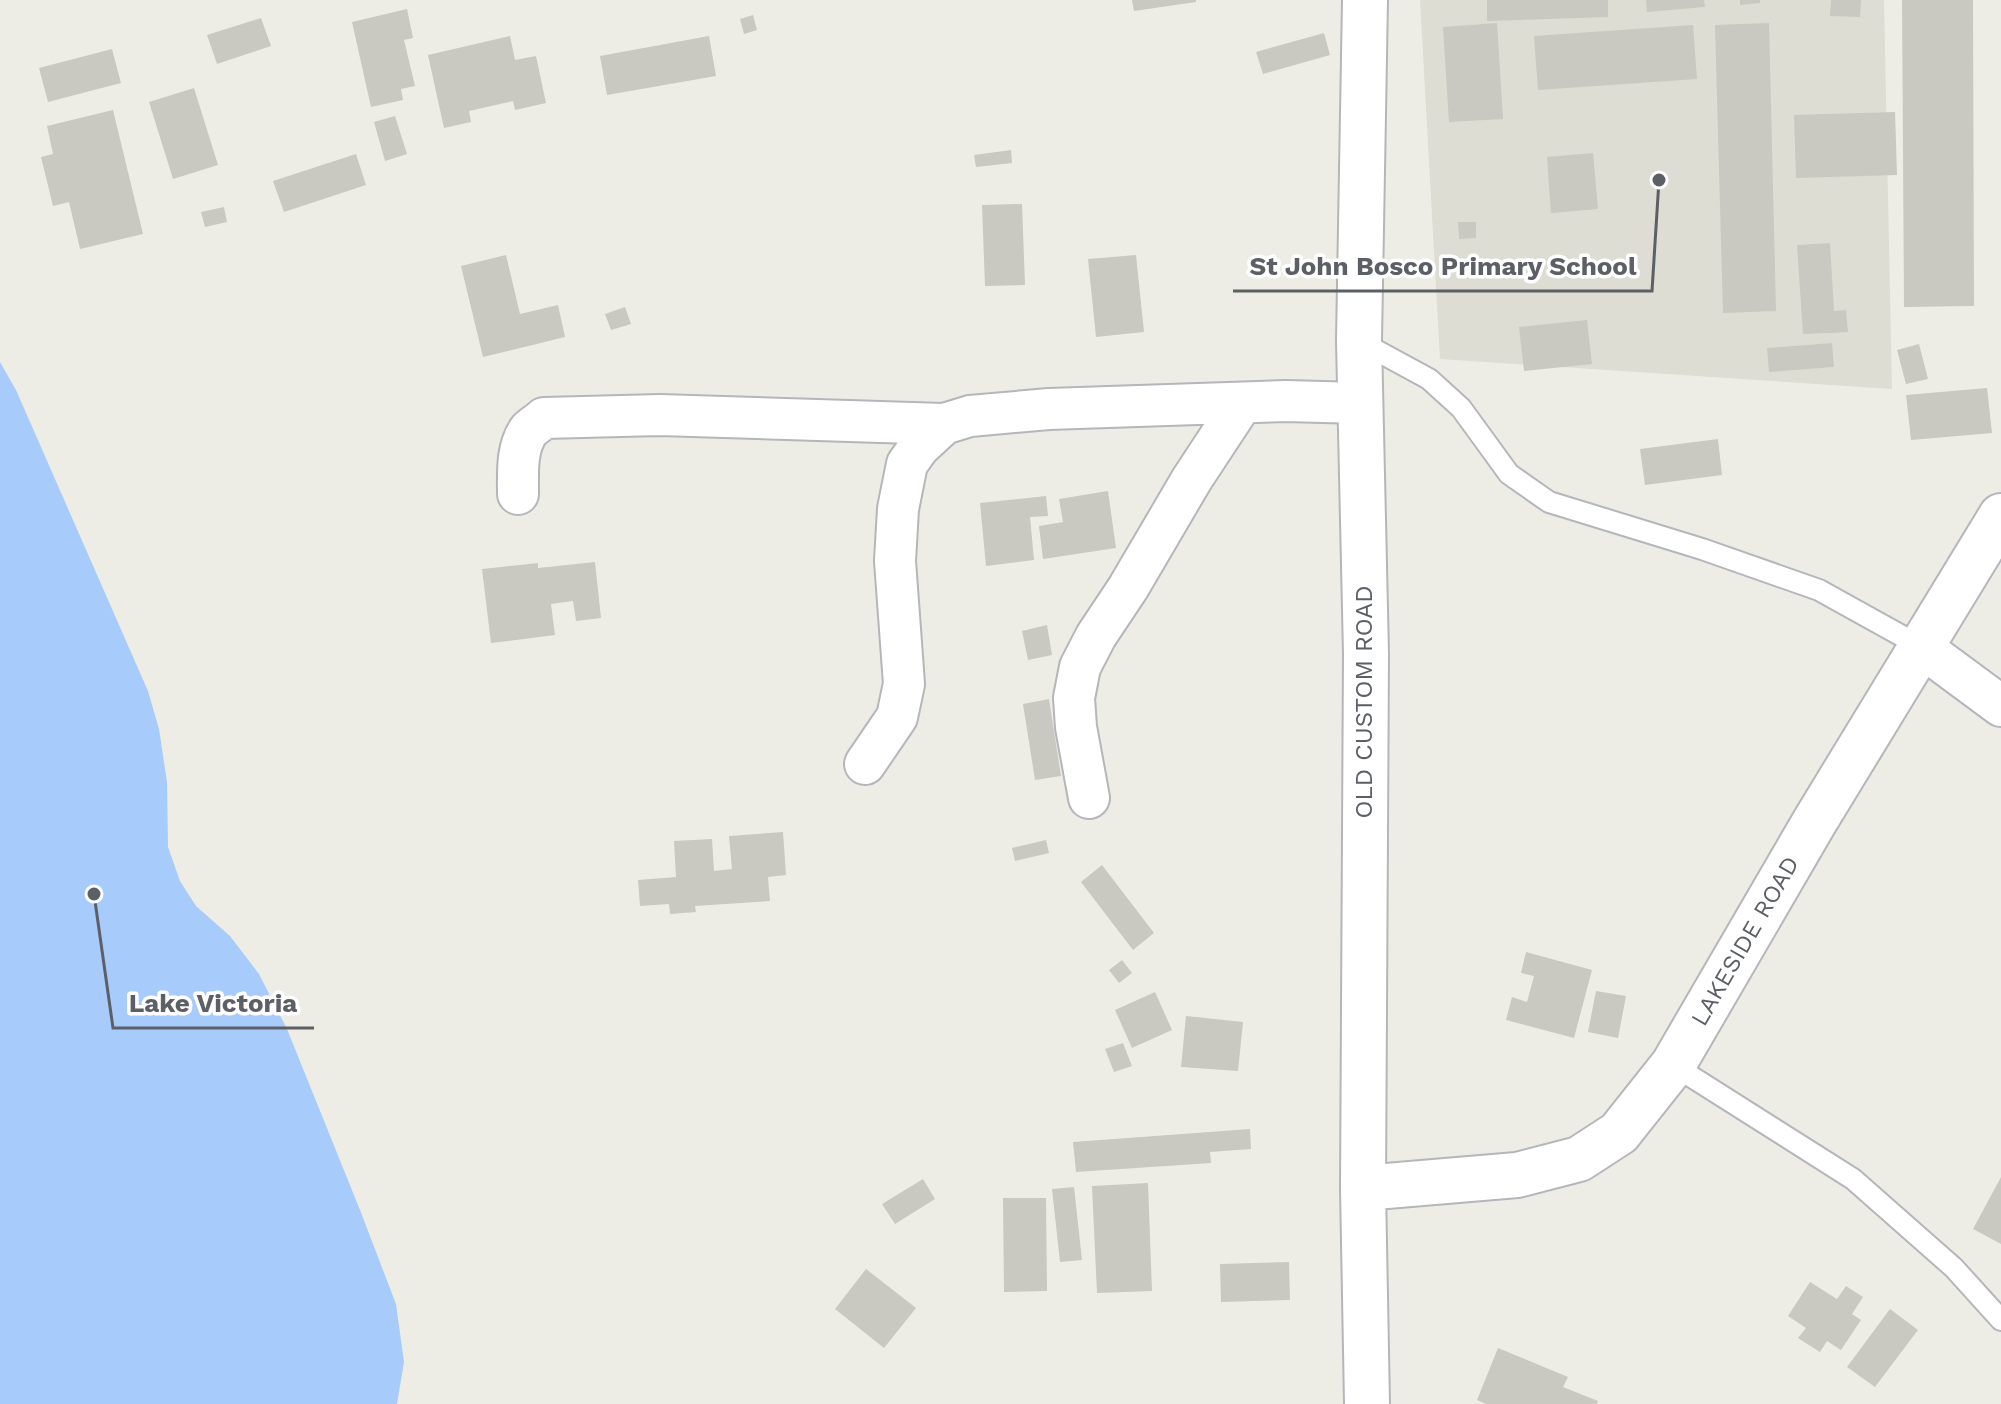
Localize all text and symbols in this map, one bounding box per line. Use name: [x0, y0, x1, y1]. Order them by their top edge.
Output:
callout: St John Bosco Primary School: [1233, 241, 1652, 291]
text: St John Bosco Primary School: [1250, 251, 1637, 281]
street label: OLD CUSTOM ROAD: [1350, 586, 1378, 818]
street label: LAKESIDE ROAD: [1685, 851, 1805, 1031]
callout: Lake Victoria: [113, 978, 314, 1028]
text: Lake Victoria: [129, 988, 297, 1018]

